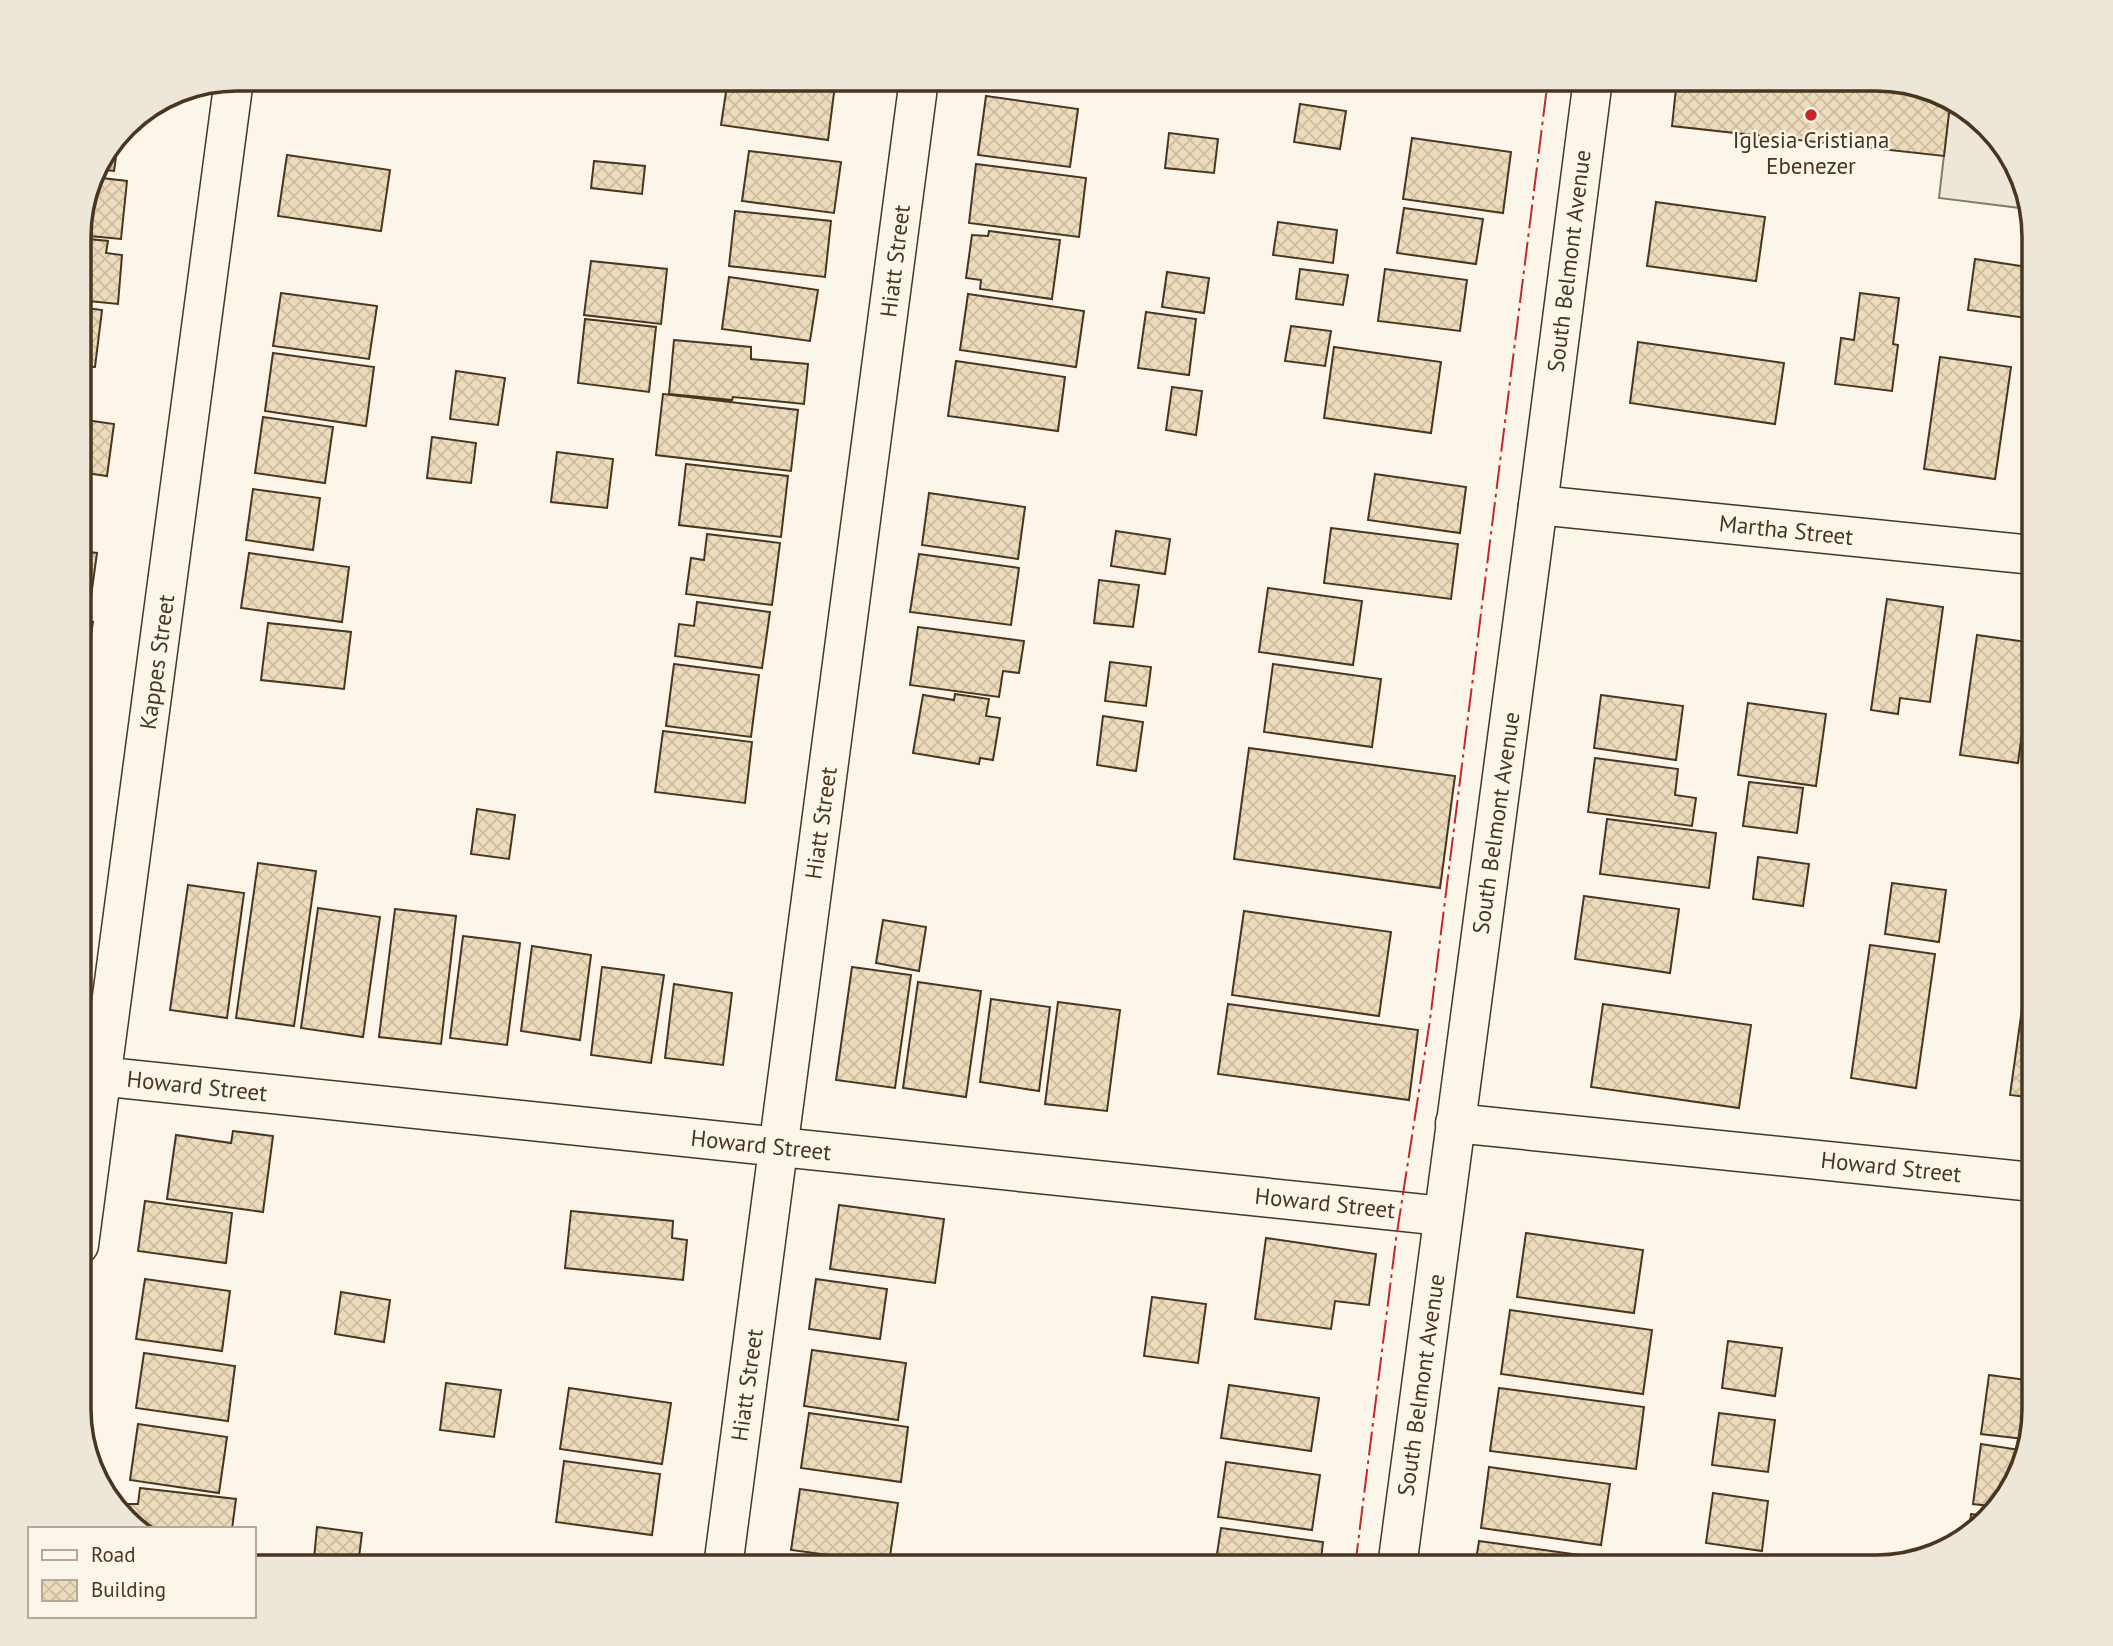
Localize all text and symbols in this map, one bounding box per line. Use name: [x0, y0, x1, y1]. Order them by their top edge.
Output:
marker: Iglesia Cristiana Ebenezer: [1803, 107, 1819, 123]
place label: Iglesia Cristiana Ebenezer: [1733, 125, 1889, 180]
street label: South Belmont Avenue: [1540, 148, 1597, 374]
street label: Hiatt Street: [873, 203, 916, 319]
street label: Martha Street: [1718, 508, 1855, 551]
street label: Kappes Street: [133, 592, 180, 731]
street label: South Belmont Avenue: [1466, 710, 1525, 936]
street label: Hiatt Street: [798, 765, 843, 881]
street label: Howard Street: [125, 1064, 269, 1107]
street label: Howard Street: [689, 1123, 833, 1166]
street label: Howard Street: [1819, 1145, 1963, 1188]
street label: Howard Street: [1253, 1181, 1397, 1224]
street label: South Belmont Avenue: [1391, 1272, 1450, 1498]
street label: Hiatt Street: [724, 1327, 769, 1443]
legend: [28, 1527, 256, 1618]
text: Road: [91, 1541, 135, 1568]
text: Building: [91, 1576, 166, 1603]

